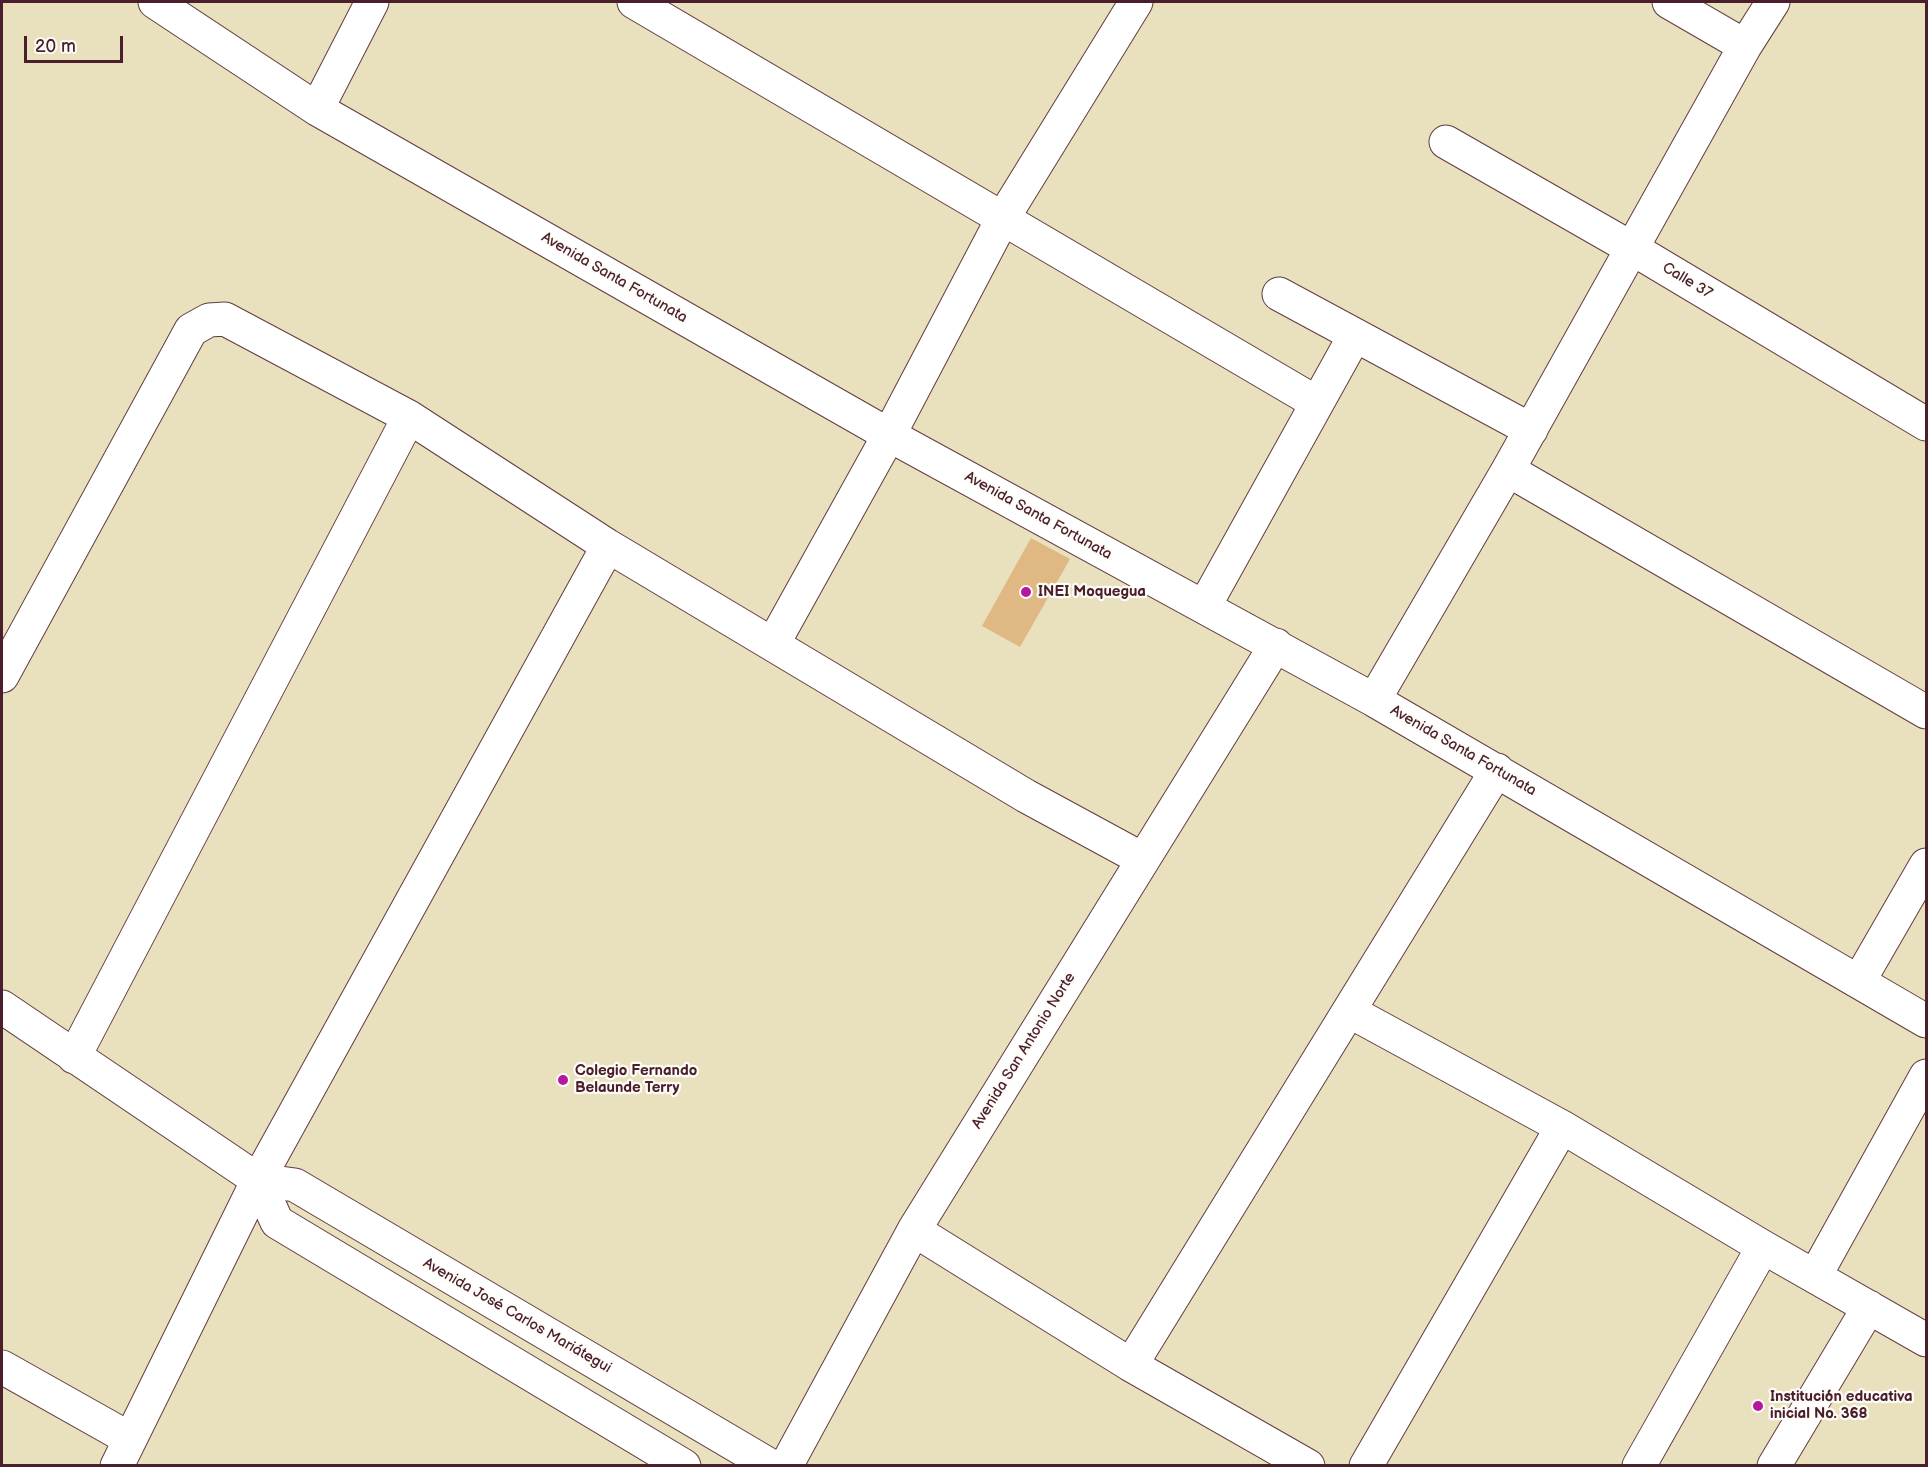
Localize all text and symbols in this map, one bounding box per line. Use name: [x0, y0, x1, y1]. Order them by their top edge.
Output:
scale bar: [27, 24, 126, 62]
text: 20 m: [35, 36, 76, 57]
street label: Avenida Santa Fortunata: [538, 229, 690, 327]
street label: Calle 37: [1659, 259, 1715, 303]
street label: Avenida Santa Fortunata: [961, 468, 1115, 564]
place label: INEI Moquegua: [1038, 583, 1146, 601]
marker: INEI Moquegua: [1019, 585, 1033, 599]
street label: Avenida Santa Fortunata: [1387, 702, 1539, 800]
street label: Avenida San Antonio Norte: [968, 969, 1080, 1133]
place label: Colegio Fernando Belaunde Terry: [575, 1062, 697, 1097]
marker: Colegio Fernando Belaunde Terry: [556, 1073, 570, 1087]
street label: Avenida José Carlos Mariátegui: [420, 1255, 614, 1377]
place label: Institución educativa inicial No. 368: [1770, 1388, 1913, 1423]
marker: Institución educativa inicial No. 368: [1751, 1399, 1765, 1413]

